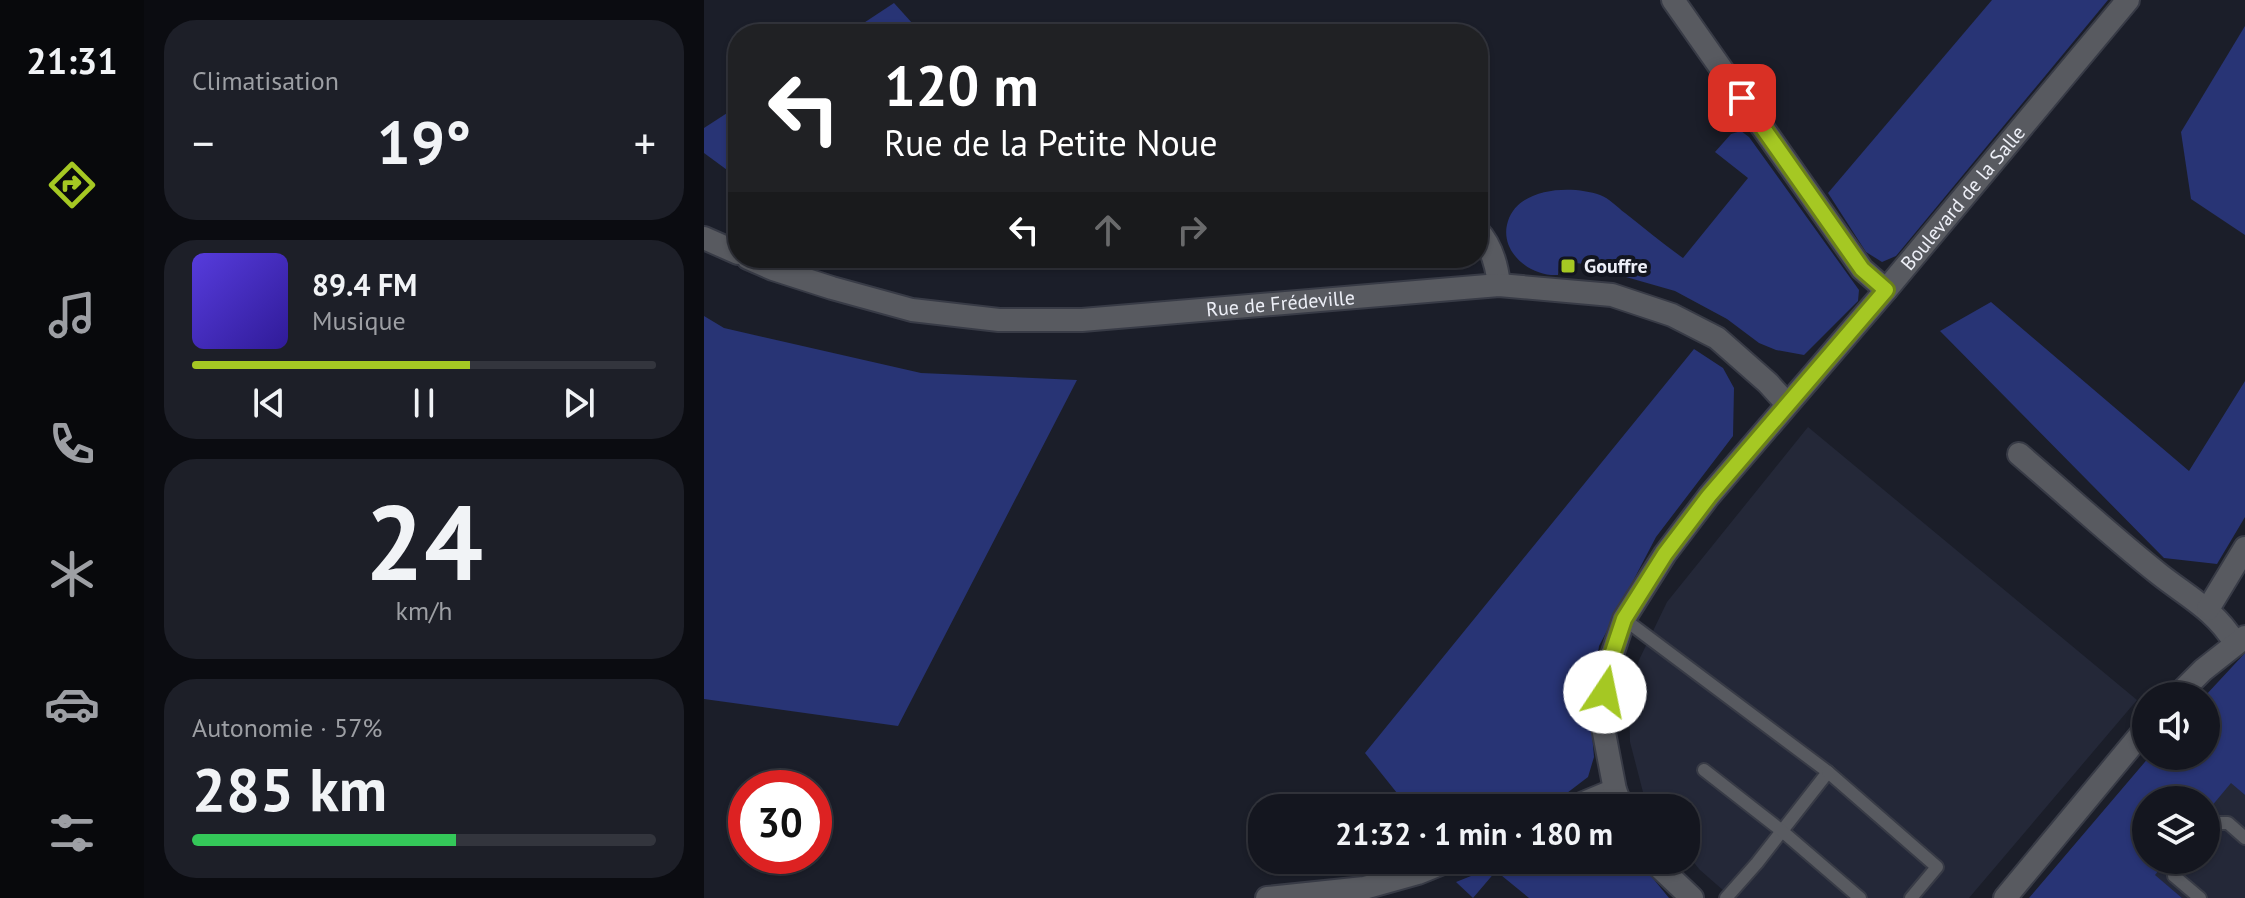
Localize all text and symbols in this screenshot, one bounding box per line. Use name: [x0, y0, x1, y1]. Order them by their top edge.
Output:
text: 21:31: [26, 37, 118, 84]
text: 120 m: [884, 49, 1039, 121]
icon: left: [752, 56, 856, 160]
text: Climatisation: [192, 64, 339, 97]
pin: [1708, 64, 1776, 132]
icon: arrive: [1720, 76, 1764, 120]
text: 19°: [377, 103, 471, 181]
text: −: [192, 114, 214, 171]
text: +: [634, 114, 656, 171]
text: Rue de la Petite Noue: [884, 119, 1218, 166]
street label: Boulevard de la Salle: [1895, 120, 2031, 276]
icon: directions: [44, 157, 100, 213]
icon: left: [1002, 208, 1046, 252]
icon: ahead: [1086, 208, 1130, 252]
icon: right: [1170, 208, 1214, 252]
place label: Gouffre: [1584, 253, 1648, 279]
marker: Gouffre: [1559, 257, 1577, 275]
text: 89.4 FM: [312, 265, 417, 304]
street label: Rue de Frédeville: [1205, 284, 1356, 323]
icon: music: [44, 287, 100, 343]
text: Musique: [312, 304, 406, 337]
icon: previous: [247, 381, 291, 425]
icon: pause: [402, 381, 446, 425]
icon: next: [557, 381, 601, 425]
icon: phone: [44, 416, 100, 472]
text: 24: [365, 474, 483, 609]
icon: climate: [44, 546, 100, 602]
text: km/h: [396, 594, 453, 627]
position arrow: [1563, 650, 1647, 734]
icon: car: [44, 676, 100, 732]
map controls: [2132, 682, 2220, 874]
button: sound: [2132, 682, 2220, 770]
text: Autonomie · 57%: [192, 711, 382, 744]
text: 285 km: [192, 750, 387, 828]
speed limit sign: 30: [728, 770, 832, 874]
button: layers: [2132, 786, 2220, 874]
icon: filters: [44, 805, 100, 861]
text: 21:32 · 1 min · 180 m: [1335, 814, 1613, 853]

